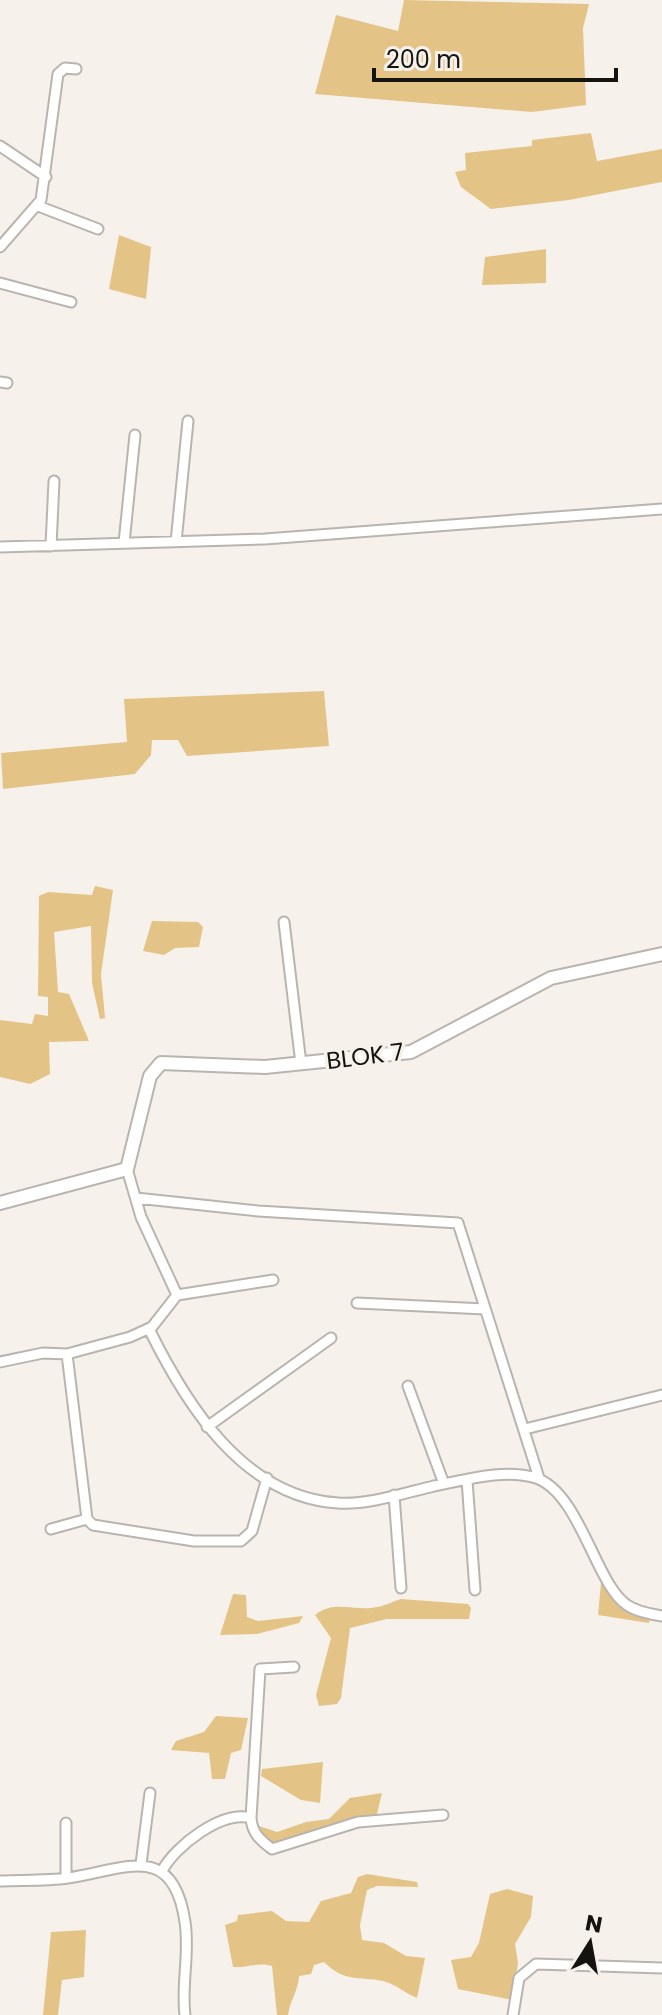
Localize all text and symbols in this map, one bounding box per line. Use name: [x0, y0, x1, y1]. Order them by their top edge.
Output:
scale bar: [374, 32, 616, 82]
text: 200 m: [386, 43, 461, 76]
street label: BLOK 7: [324, 1035, 406, 1077]
north arrow: [550, 1903, 630, 1983]
text: N: [583, 1907, 605, 1941]

